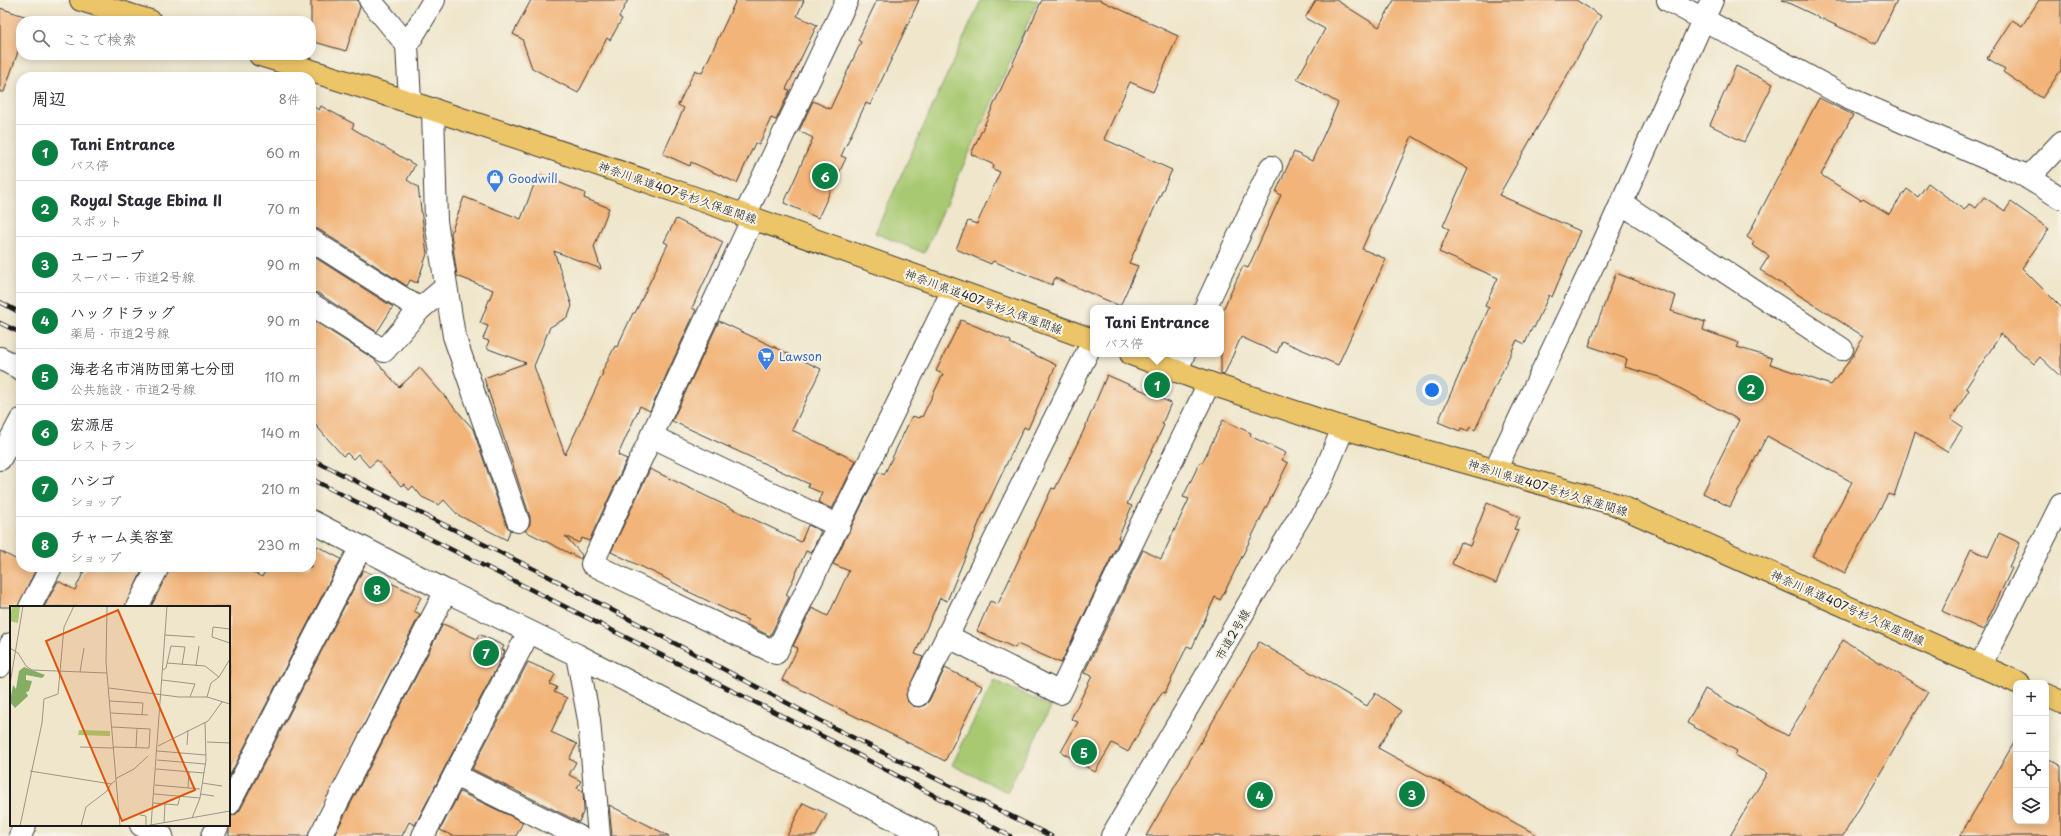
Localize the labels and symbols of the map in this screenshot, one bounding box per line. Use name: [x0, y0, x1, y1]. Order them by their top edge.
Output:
street label: 神奈川県道407号杉久保座間線: [596, 156, 760, 228]
pin: 6: [812, 161, 838, 191]
shop icon: Goodwill: [485, 168, 505, 193]
place label: Goodwill: [508, 169, 558, 187]
street label: 神奈川県道407号杉久保座間線: [902, 264, 1066, 338]
supermarket icon: Lawson: [756, 346, 776, 371]
place label: Lawson: [779, 347, 822, 365]
pin: 1: [1144, 370, 1170, 400]
pin: 2: [1738, 373, 1764, 403]
your location: [1422, 380, 1442, 400]
street label: 神奈川県道407号杉久保座間線: [1465, 454, 1631, 520]
street label: 神奈川県道407号杉久保座間線: [1768, 565, 1928, 649]
pin: 8: [364, 574, 390, 604]
street label: 市道2号線: [1210, 605, 1254, 663]
inset map: [10, 606, 230, 826]
pin: 7: [473, 638, 499, 668]
pin: 5: [1071, 737, 1097, 767]
pin: 3: [1399, 779, 1425, 809]
pin: 4: [1247, 780, 1273, 810]

